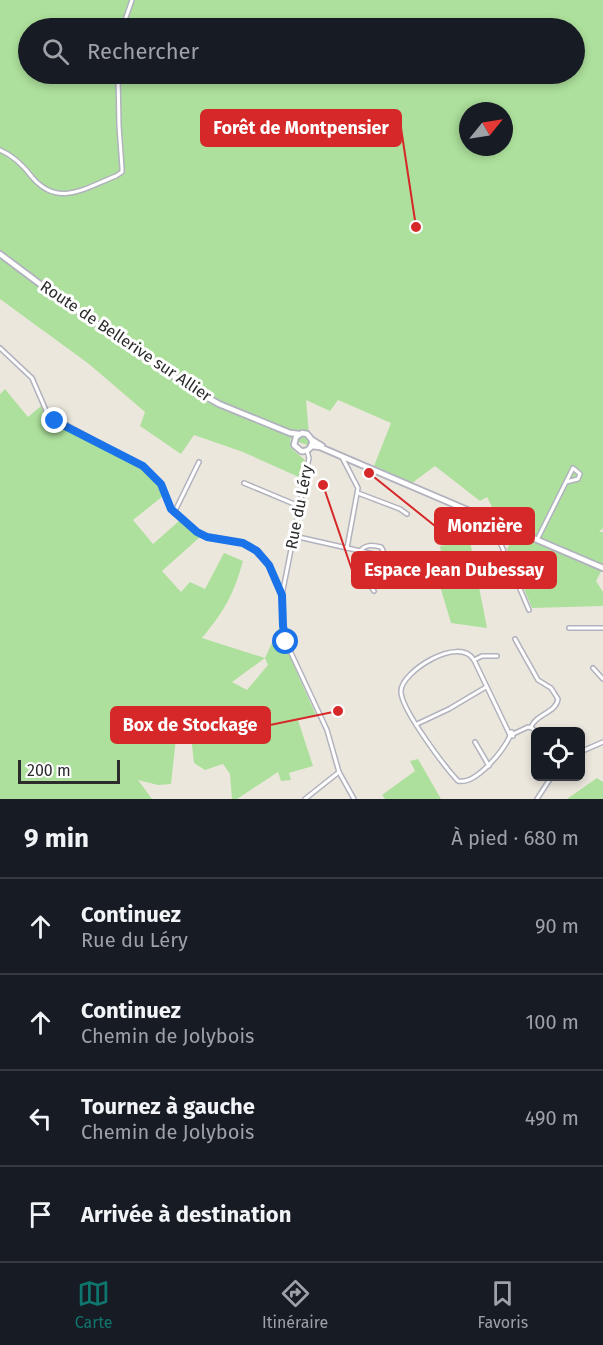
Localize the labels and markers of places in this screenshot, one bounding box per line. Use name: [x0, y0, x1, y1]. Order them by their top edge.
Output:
callout: Forêt de Montpensier: [201, 110, 401, 146]
callout: Monzière: [435, 508, 534, 544]
callout: Espace Jean Dubessay: [352, 552, 556, 588]
callout: Box de Stockage: [111, 707, 270, 743]

